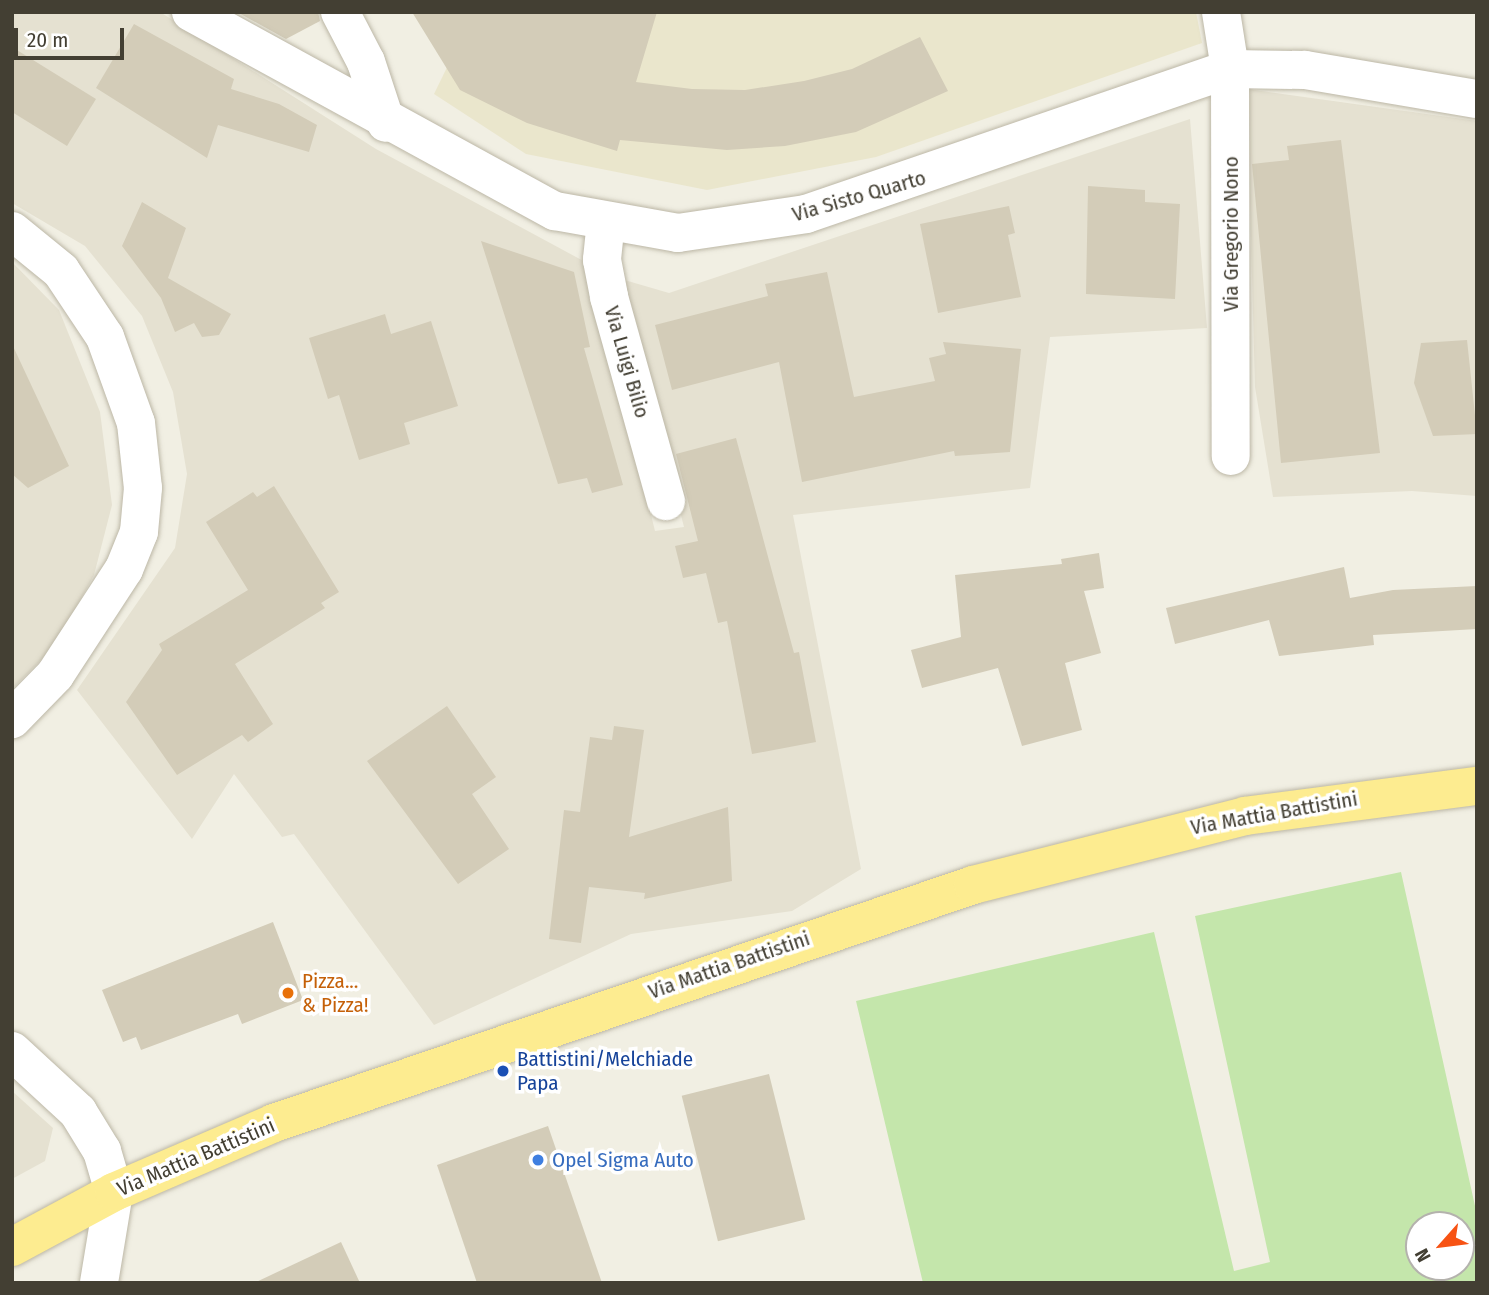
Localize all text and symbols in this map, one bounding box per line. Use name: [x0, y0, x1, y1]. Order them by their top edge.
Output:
scale bar: [18, 14, 128, 58]
text: 20 m: [27, 27, 68, 53]
street label: Via Gregorio Nono: [1218, 156, 1244, 312]
street label: Via Sisto Quarto: [789, 165, 929, 227]
street label: Via Luigi Bilio: [599, 303, 655, 421]
street label: Via Mattia Battistini: [1189, 786, 1359, 840]
street label: Via Mattia Battistini: [645, 926, 813, 1004]
place label: Pizza... & Pizza!: [302, 968, 369, 1018]
marker: Pizza... & Pizza!: [280, 985, 296, 1001]
place label: Battistini/Melchiade Papa: [517, 1046, 693, 1096]
marker: Battistini/Melchiade Papa: [495, 1063, 511, 1079]
street label: Via Mattia Battistini: [113, 1112, 279, 1202]
place label: Opel Sigma Auto: [552, 1147, 694, 1173]
marker: Opel Sigma Auto: [530, 1152, 546, 1168]
north arrow: [1405, 1211, 1475, 1281]
text: N: [1410, 1245, 1436, 1266]

